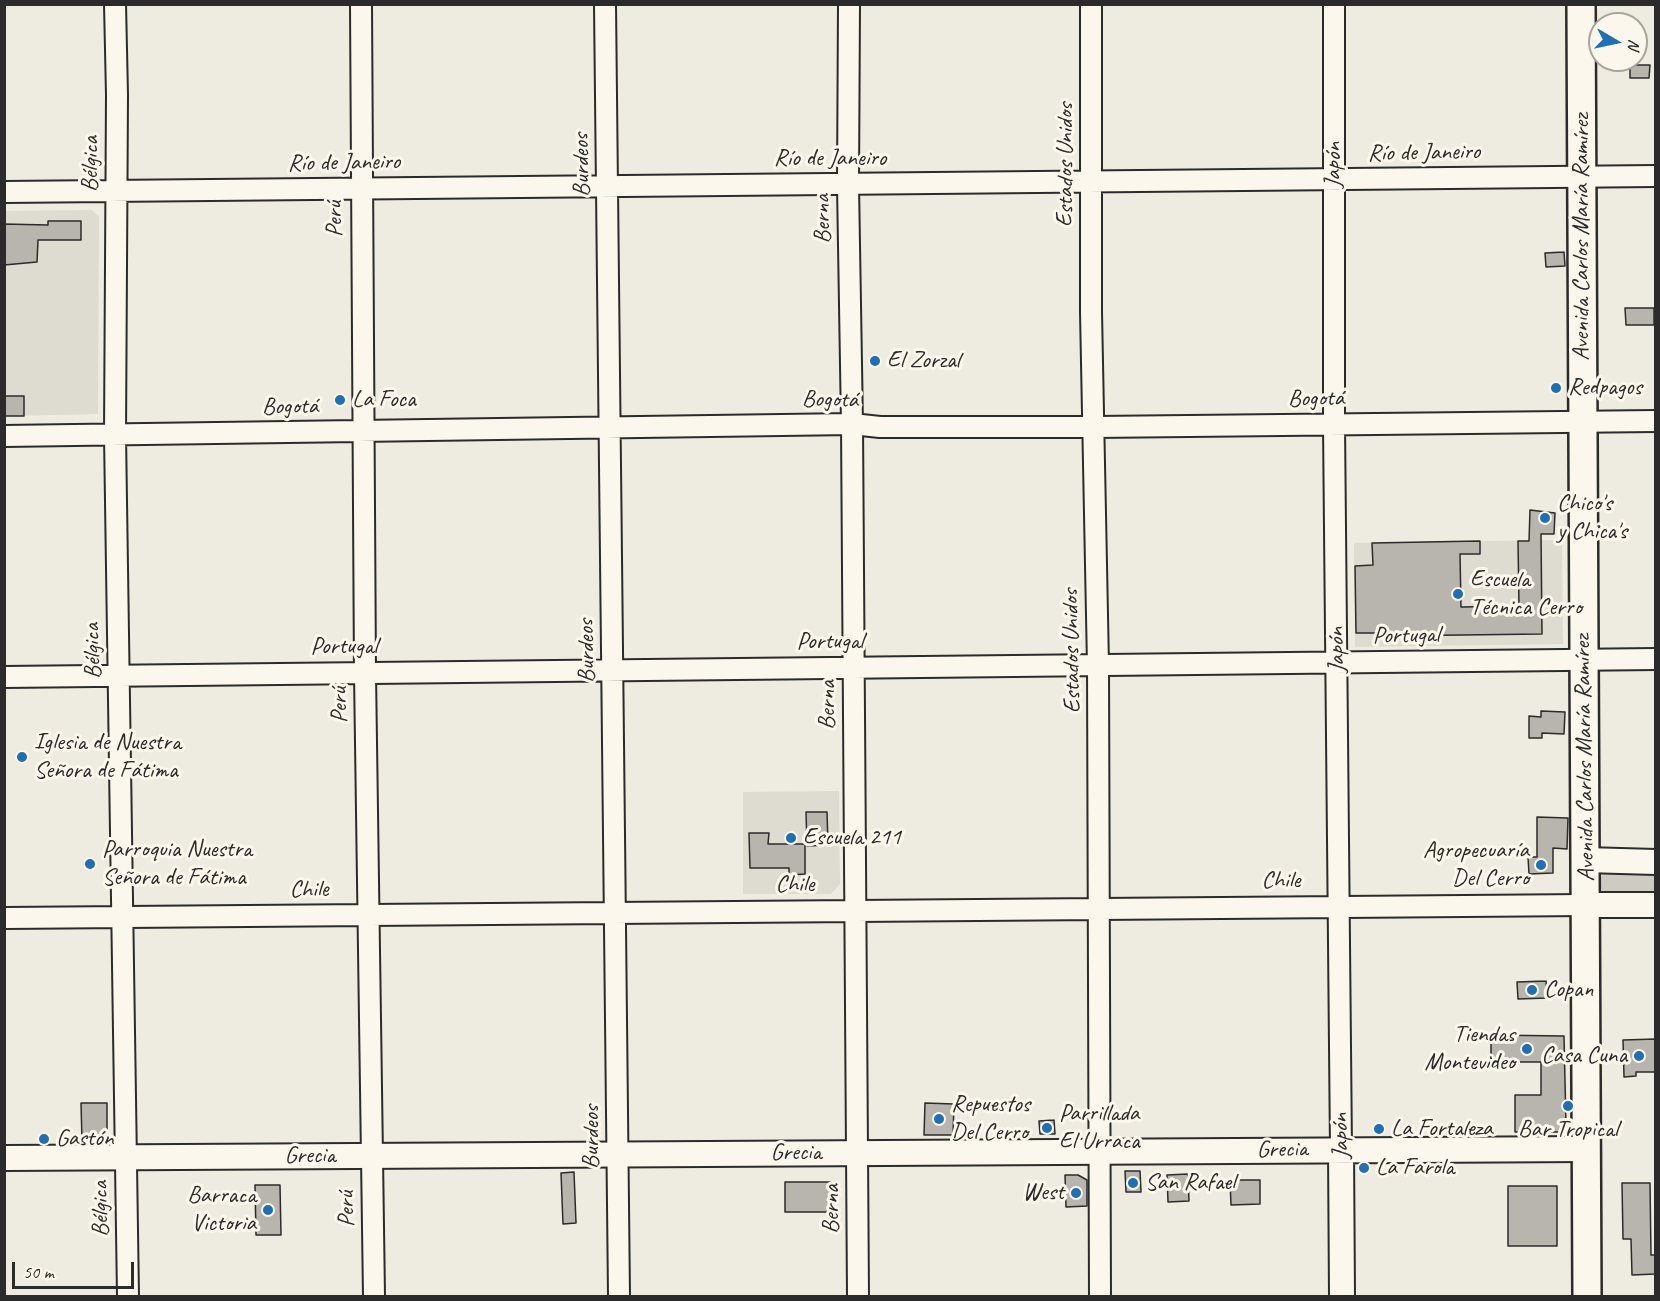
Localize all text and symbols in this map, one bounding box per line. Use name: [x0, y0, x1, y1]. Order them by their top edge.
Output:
north arrow: [1588, 12, 1648, 72]
text: N: [1623, 38, 1644, 51]
street label: Estados Unidos: [1052, 103, 1080, 227]
street label: Avenida Carlos María Ramírez: [1568, 113, 1596, 361]
street label: Burdeos: [567, 133, 597, 197]
street label: Bélgica: [77, 136, 105, 192]
street label: Río de Janeiro: [1368, 138, 1480, 168]
street label: Japón: [1320, 142, 1348, 188]
street label: Río de Janeiro: [774, 145, 886, 173]
street label: Río de Janeiro: [288, 148, 400, 178]
street label: Berna: [808, 194, 838, 244]
street label: Perú: [320, 201, 350, 237]
place label: El Zorzal: [887, 347, 960, 375]
marker: El Zorzal: [868, 354, 882, 368]
place label: Redpagos: [1568, 374, 1642, 402]
marker: Redpagos: [1549, 381, 1563, 395]
street label: Bogotá: [1288, 384, 1344, 414]
street label: Bogotá: [802, 385, 858, 415]
place label: La Foca: [352, 386, 416, 414]
street label: Bogotá: [262, 392, 318, 422]
marker: La Foca: [333, 393, 347, 407]
place label: Chico's y Chica's: [1557, 490, 1627, 546]
marker: Chico's y Chica's: [1538, 511, 1552, 525]
place label: Escuela Técnica Cerro: [1470, 566, 1582, 622]
marker: Escuela Técnica Cerro: [1451, 587, 1465, 601]
street label: Estados Unidos: [1057, 589, 1087, 713]
street label: Burdeos: [572, 619, 602, 683]
street label: Portugal: [1372, 621, 1440, 651]
street label: Bélgica: [78, 623, 108, 679]
street label: Japón: [1322, 627, 1352, 673]
street label: Portugal: [797, 628, 863, 656]
street label: Portugal: [311, 633, 377, 661]
street label: Avenida Carlos María Ramírez: [1568, 634, 1602, 882]
street label: Berna: [814, 680, 842, 730]
street label: Perú: [325, 687, 355, 723]
place label: Iglesia de Nuestra Señora de Fátima: [34, 729, 181, 785]
marker: Iglesia de Nuestra Señora de Fátima: [15, 750, 29, 764]
place label: Escuela 211: [803, 824, 901, 852]
marker: Escuela 211: [784, 831, 798, 845]
place label: Parroquia Nuestra Señora de Fátima: [102, 836, 252, 892]
place label: Agropecuaría Del Cerro: [1423, 837, 1529, 893]
marker: Parroquia Nuestra Señora de Fátima: [83, 857, 97, 871]
marker: Agropecuaría Del Cerro: [1534, 858, 1548, 872]
street label: Chile: [1262, 867, 1300, 895]
street label: Chile: [776, 871, 814, 899]
street label: Chile: [289, 875, 329, 905]
place label: Copan: [1544, 976, 1593, 1004]
marker: Copan: [1525, 983, 1539, 997]
place label: Tiendas Montevideo: [1425, 1021, 1515, 1077]
marker: Tiendas Montevideo: [1520, 1042, 1534, 1056]
place label: Casa Cuna: [1541, 1042, 1627, 1070]
marker: Casa Cuna: [1632, 1049, 1646, 1063]
place label: Repuestos Del Cerro: [951, 1091, 1030, 1147]
marker: Bar Tropical: [1561, 1099, 1575, 1113]
place label: Parrillada El Urraca: [1059, 1100, 1140, 1156]
street label: Burdeos: [578, 1105, 606, 1169]
marker: Repuestos Del Cerro: [932, 1112, 946, 1126]
street label: Japón: [1326, 1113, 1356, 1159]
place label: La Fortaleza: [1391, 1115, 1493, 1143]
place label: Bar Tropical: [1518, 1116, 1618, 1144]
marker: Parrillada El Urraca: [1040, 1121, 1054, 1135]
marker: La Fortaleza: [1372, 1122, 1386, 1136]
place label: Gastón: [56, 1125, 114, 1153]
marker: Gastón: [37, 1132, 51, 1146]
street label: Grecia: [1256, 1135, 1308, 1165]
street label: Grecia: [771, 1139, 821, 1167]
street label: Grecia: [285, 1142, 335, 1170]
place label: La Farola: [1376, 1154, 1454, 1182]
marker: La Farola: [1357, 1161, 1371, 1175]
place label: San Rafael: [1145, 1169, 1235, 1197]
marker: San Rafael: [1126, 1176, 1140, 1190]
place label: West: [1023, 1179, 1064, 1207]
street label: Bélgica: [86, 1181, 116, 1237]
place label: Barraca Victoria: [187, 1182, 256, 1238]
street label: Berna: [818, 1184, 846, 1234]
marker: West: [1069, 1186, 1083, 1200]
street label: Perú: [332, 1191, 362, 1227]
marker: Barraca Victoria: [261, 1203, 275, 1217]
scale bar: [15, 1250, 136, 1288]
text: 50 m: [23, 1261, 54, 1283]

